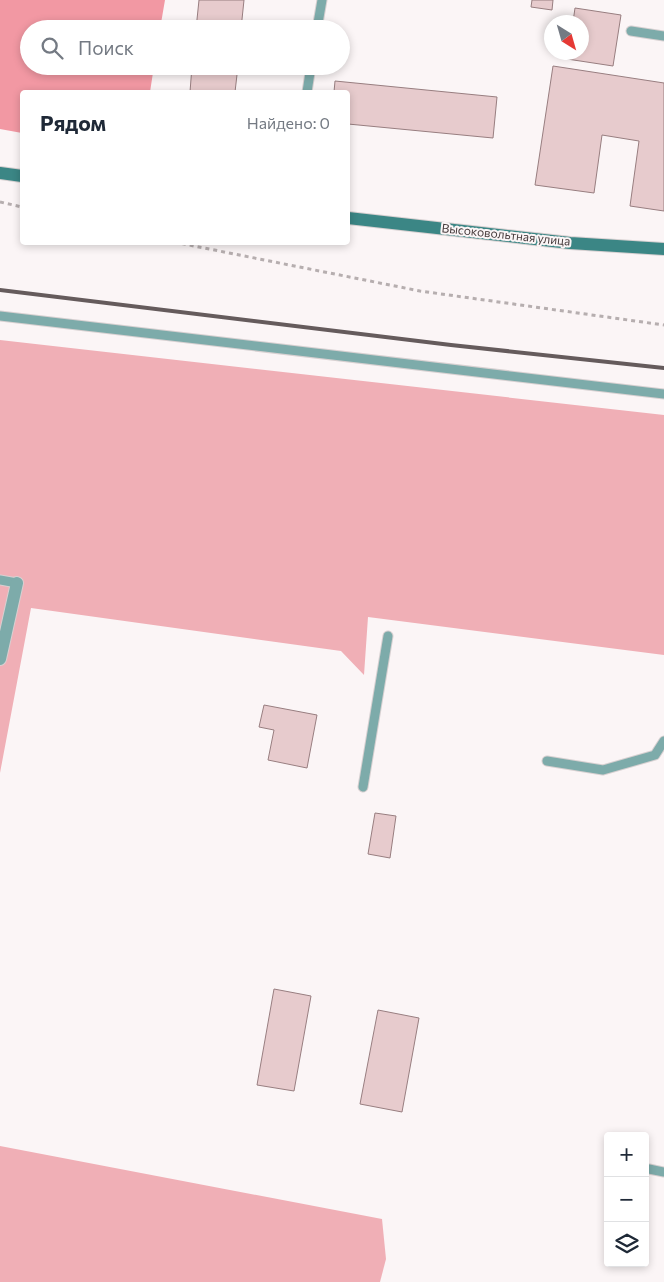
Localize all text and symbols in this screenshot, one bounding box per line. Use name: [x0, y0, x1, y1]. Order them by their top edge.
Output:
north arrow: [544, 15, 589, 60]
search box: [20, 20, 350, 75]
icon: search: [38, 34, 66, 62]
text: Поиск: [78, 36, 134, 59]
text: Рядом: [40, 110, 106, 135]
text: Найдено: 0: [247, 113, 330, 132]
street label: Высоковольтная улица: [441, 220, 571, 248]
map controls: [604, 1132, 649, 1267]
button: +: [604, 1132, 649, 1177]
button: −: [604, 1177, 649, 1222]
button: layers: [604, 1222, 649, 1267]

